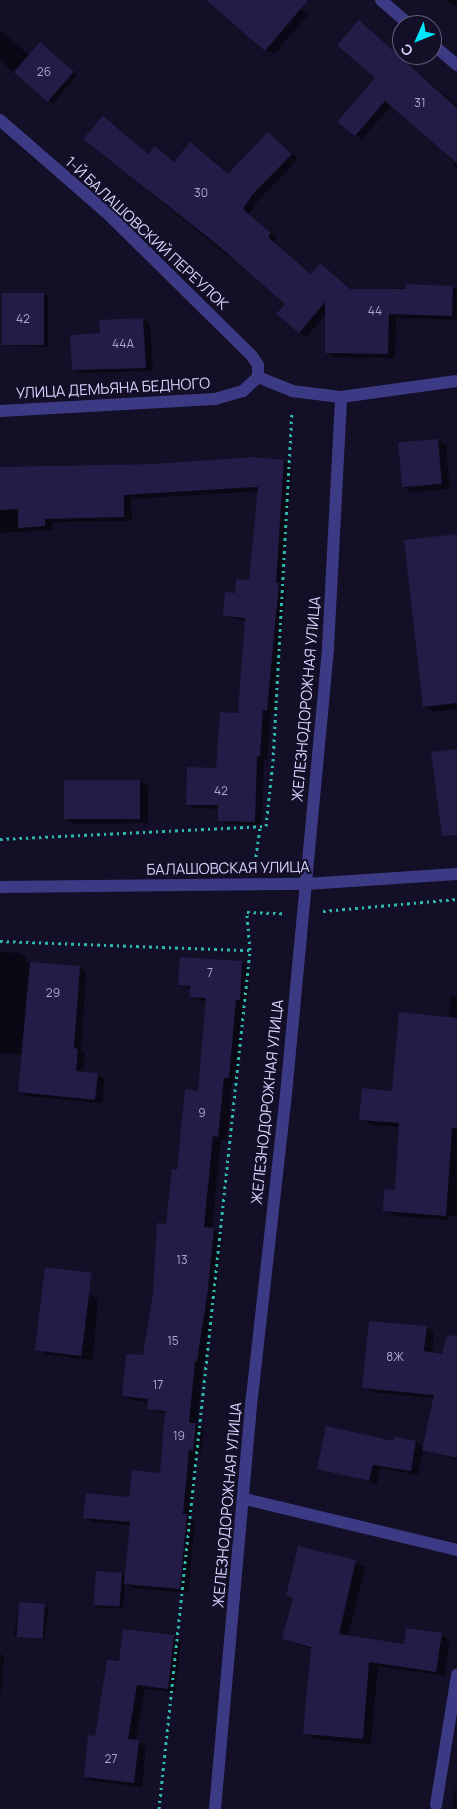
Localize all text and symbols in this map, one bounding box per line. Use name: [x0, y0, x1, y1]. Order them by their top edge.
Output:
north arrow: [392, 15, 442, 65]
text: С: [396, 40, 417, 60]
house number: 26: [37, 65, 51, 79]
house number: 31: [414, 96, 426, 110]
street label: 1-Й БАЛАШОВСКИЙ ПЕРЕУЛОК: [62, 153, 232, 313]
house number: 30: [194, 186, 208, 200]
house number: 44: [368, 304, 382, 318]
house number: 42: [16, 312, 30, 326]
house number: 44А: [112, 337, 134, 351]
street label: УЛИЦА ДЕМЬЯНА БЕДНОГО: [15, 374, 211, 402]
street label: ЖЕЛЕЗНОДОРОЖНАЯ УЛИЦА: [288, 595, 324, 803]
house number: 42: [214, 784, 228, 798]
street label: БАЛАШОВСКАЯ УЛИЦА: [146, 858, 310, 878]
house number: 7: [207, 966, 213, 980]
house number: 29: [46, 986, 60, 1000]
street label: ЖЕЛЕЗНОДОРОЖНАЯ УЛИЦА: [247, 999, 287, 1205]
house number: 9: [198, 1106, 206, 1120]
house number: 13: [176, 1253, 188, 1267]
house number: 15: [167, 1334, 179, 1348]
house number: 8Ж: [386, 1350, 404, 1364]
house number: 17: [153, 1378, 163, 1392]
street label: ЖЕЛЕЗНОДОРОЖНАЯ УЛИЦА: [209, 1401, 245, 1609]
house number: 19: [173, 1429, 185, 1443]
house number: 27: [105, 1752, 117, 1766]

